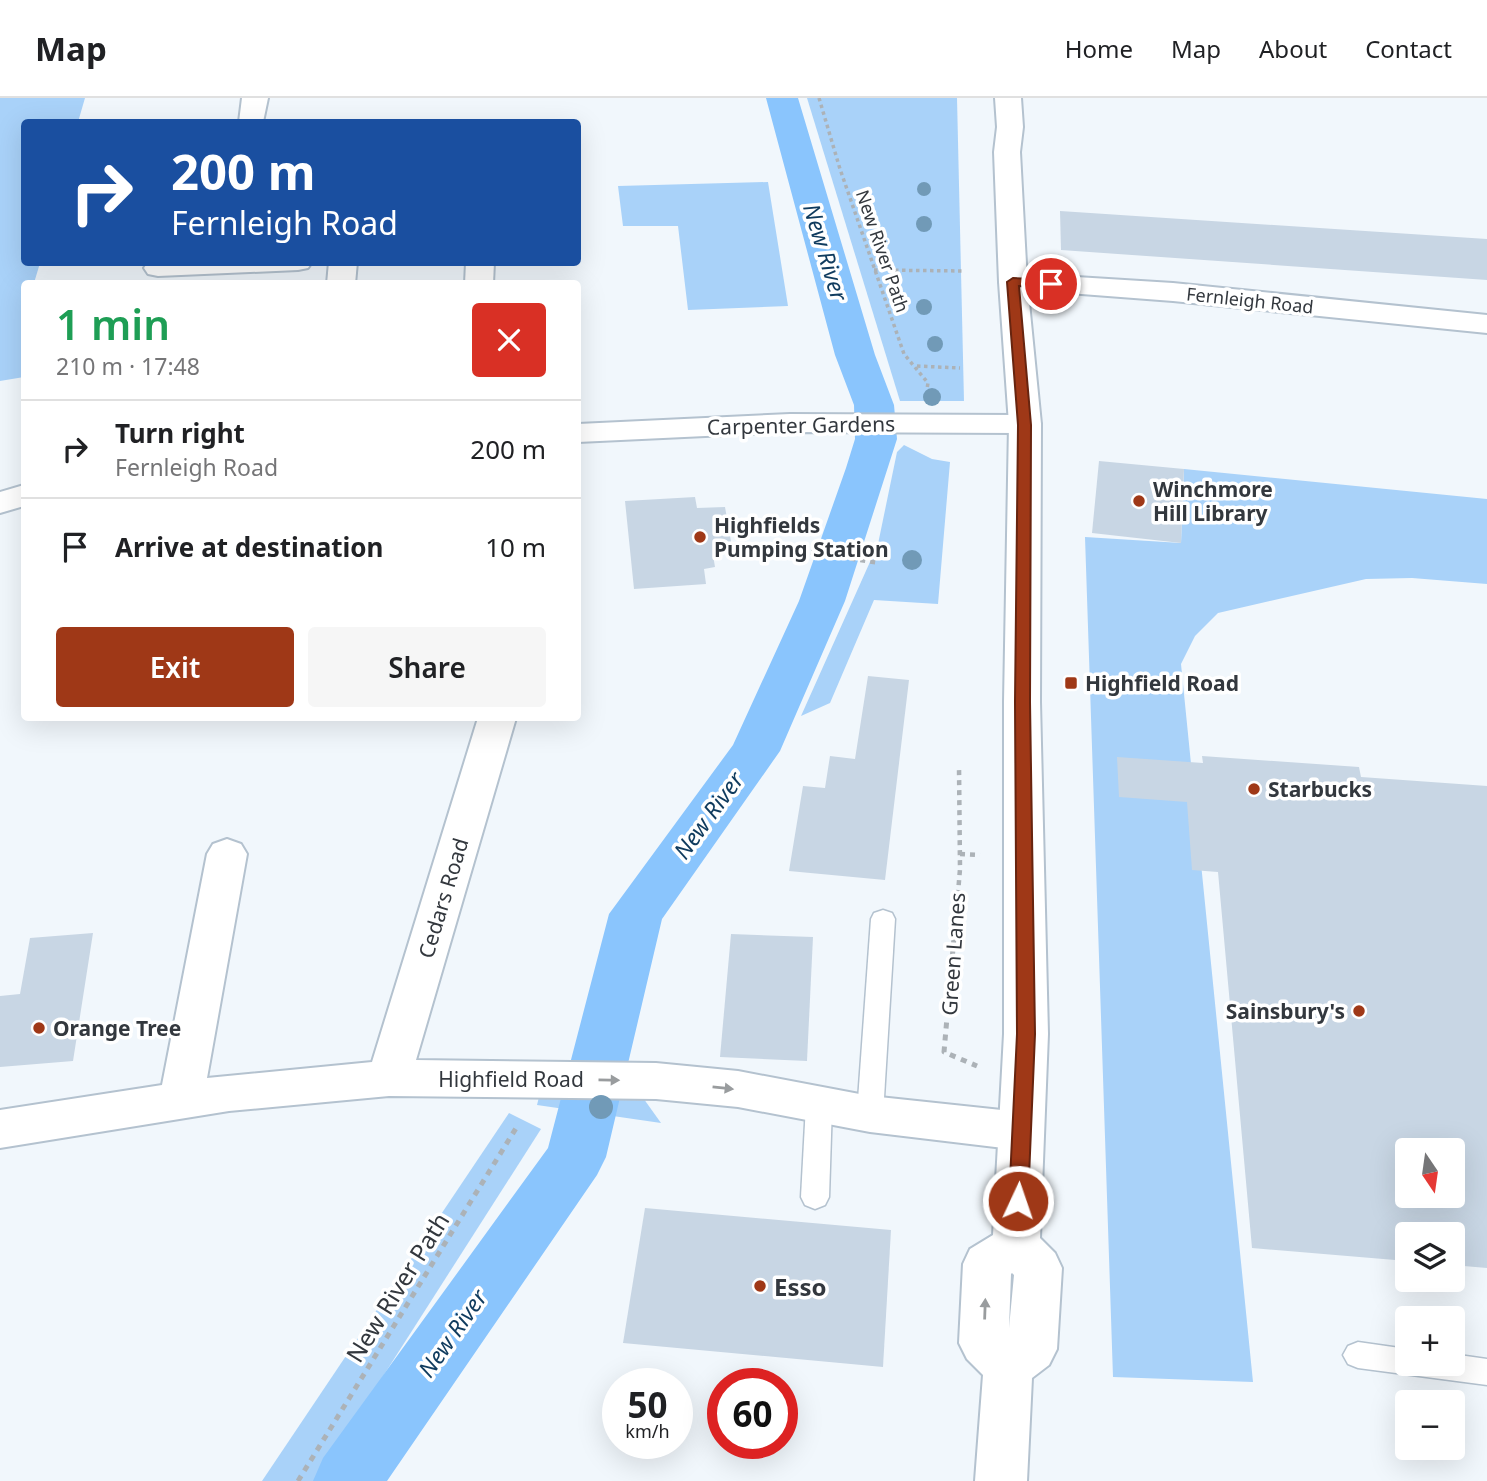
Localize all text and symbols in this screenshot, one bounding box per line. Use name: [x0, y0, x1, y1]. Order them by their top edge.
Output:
text: Map: [35, 26, 107, 71]
text: Home: [1065, 32, 1133, 65]
text: Map: [1171, 32, 1221, 65]
text: About: [1259, 32, 1327, 65]
text: Contact: [1365, 32, 1452, 65]
text: 200 m: [171, 138, 316, 204]
icon: right: [56, 147, 147, 238]
street label: New River Path: [851, 186, 915, 316]
water label: New River: [796, 199, 856, 305]
text: Fernleigh Road: [171, 201, 398, 244]
pin: [1021, 254, 1081, 314]
icon: arrive: [1032, 265, 1070, 303]
street label: Fernleigh Road: [1185, 281, 1315, 319]
text: 1 min: [56, 295, 170, 352]
button: close: [472, 303, 546, 377]
text: 210 m · 17:48: [56, 350, 200, 382]
street label: Carpenter Gardens: [707, 409, 895, 441]
text: Turn right: [115, 415, 245, 451]
icon: right: [56, 430, 94, 468]
text: 200 m: [470, 431, 546, 467]
text: Fernleigh Road: [115, 451, 278, 483]
place label: Winchmore Hill Library: [1153, 475, 1273, 527]
marker: Winchmore Hill Library: [1131, 493, 1147, 509]
place label: Highfields Pumping Station: [714, 511, 889, 563]
icon: arrive: [56, 528, 94, 566]
text: Arrive at destination: [115, 529, 384, 565]
text: 10 m: [485, 529, 546, 565]
marker: Highfields Pumping Station: [692, 529, 708, 545]
button: Exit: [56, 627, 294, 707]
button: Share: [308, 627, 546, 707]
place label: Highfield Road: [1085, 669, 1239, 697]
marker: Highfield Road: [1063, 675, 1079, 691]
water label: New River: [666, 764, 751, 865]
place label: Starbucks: [1268, 775, 1372, 803]
marker: Starbucks: [1246, 781, 1262, 797]
street label: Cedars Road: [411, 834, 475, 962]
street label: Green Lanes: [935, 892, 971, 1016]
place label: Sainsbury's: [1226, 997, 1345, 1025]
marker: Sainsbury's: [1351, 1003, 1367, 1019]
place label: Orange Tree: [53, 1014, 181, 1042]
marker: Orange Tree: [31, 1020, 47, 1036]
street label: Highfield Road: [438, 1065, 584, 1093]
one-way arrow: [599, 1074, 621, 1086]
one-way arrow: [713, 1082, 735, 1093]
north arrow: [1395, 1138, 1465, 1208]
map controls: [1395, 1138, 1465, 1460]
position arrow: [981, 1164, 1055, 1238]
street label: New River Path: [340, 1207, 454, 1367]
button: layers: [1395, 1222, 1465, 1292]
place label: Esso: [774, 1270, 827, 1303]
marker: Esso: [752, 1278, 768, 1294]
water label: New River: [412, 1284, 492, 1382]
one-way arrow: [980, 1298, 991, 1320]
button: +: [1395, 1306, 1465, 1376]
speed limit sign: 60: [707, 1368, 798, 1459]
text: 50: [627, 1381, 668, 1428]
button: −: [1395, 1390, 1465, 1460]
text: km/h: [625, 1419, 670, 1443]

